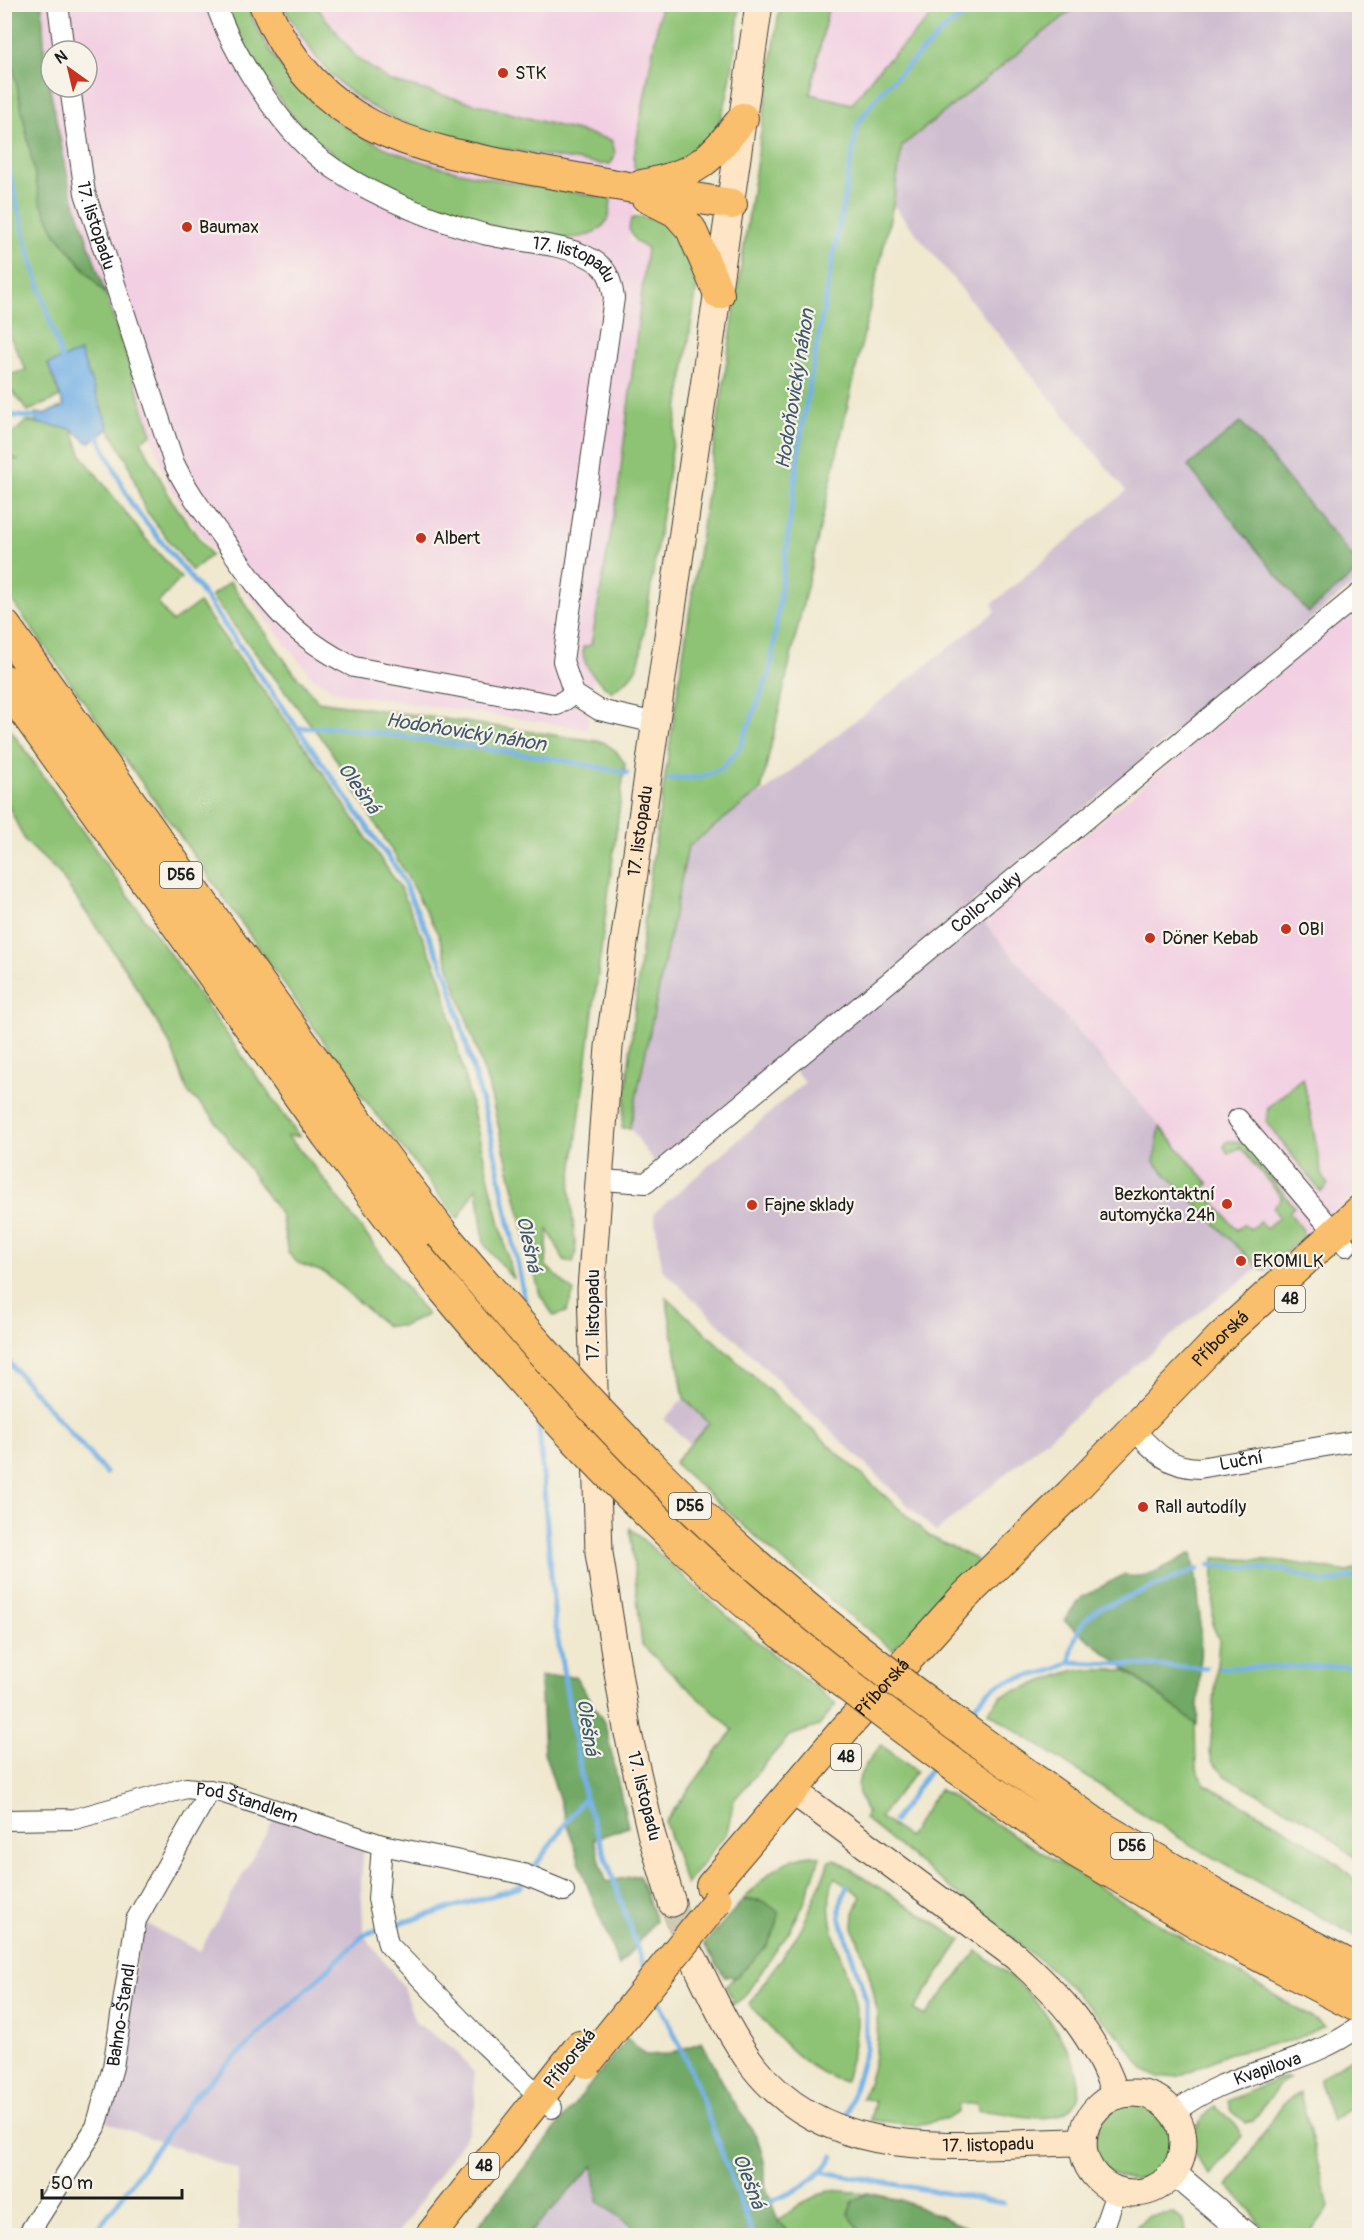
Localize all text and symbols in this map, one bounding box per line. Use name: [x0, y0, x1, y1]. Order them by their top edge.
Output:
north arrow: [39, 39, 99, 99]
text: N: [51, 46, 71, 69]
place label: STK: [515, 62, 546, 85]
marker: STK: [496, 66, 510, 80]
street label: 17. listopadu: [72, 180, 121, 272]
place label: Baumax: [199, 216, 259, 239]
marker: Baumax: [180, 220, 194, 234]
street label: 17. listopadu: [531, 231, 621, 286]
water label: Hodoňovický náhon: [770, 306, 820, 471]
place label: Albert: [433, 527, 481, 550]
marker: Albert: [414, 531, 428, 545]
water label: Hodoňovický náhon: [384, 707, 549, 757]
water label: Olešná: [332, 758, 387, 820]
street label: 17. listopadu: [622, 784, 658, 878]
road number: D56: [160, 862, 202, 888]
street label: Collo-louky: [946, 866, 1026, 938]
place label: OBI: [1298, 918, 1325, 941]
marker: OBI: [1279, 922, 1293, 936]
place label: Döner Kebab: [1162, 927, 1258, 950]
marker: Döner Kebab: [1143, 931, 1157, 945]
place label: Bezkontaktní automyčka 24h: [1100, 1183, 1215, 1227]
place label: Fajne sklady: [764, 1194, 854, 1217]
marker: Bezkontaktní automyčka 24h: [1220, 1197, 1234, 1211]
marker: Fajne sklady: [745, 1198, 759, 1212]
water label: Olešná: [511, 1214, 547, 1276]
place label: EKOMILK: [1253, 1250, 1324, 1273]
marker: EKOMILK: [1234, 1254, 1248, 1268]
street label: 17. listopadu: [582, 1269, 605, 1361]
road number: 48: [1275, 1286, 1305, 1312]
street label: Příborská: [1187, 1306, 1254, 1372]
street label: Luční: [1218, 1446, 1265, 1476]
road number: D56: [669, 1493, 711, 1519]
place label: Rall autodíly: [1155, 1496, 1246, 1519]
marker: Rall autodíly: [1136, 1500, 1150, 1514]
street label: Příborská: [850, 1654, 914, 1722]
water label: Olešná: [571, 1697, 605, 1759]
road number: 48: [831, 1744, 861, 1770]
street label: 17. listopadu: [622, 1749, 666, 1843]
street label: Pod Štandlem: [194, 1778, 301, 1828]
road number: D56: [1111, 1833, 1153, 1859]
street label: Bahno-Štandl: [102, 1962, 141, 2068]
street label: Příborská: [539, 2024, 601, 2094]
street label: Kvapilova: [1231, 2046, 1304, 2091]
street label: 17. listopadu: [942, 2132, 1035, 2157]
water label: Olešná: [727, 2150, 771, 2214]
road number: 48: [469, 2153, 499, 2179]
scale bar: [42, 2162, 182, 2200]
text: 50 m: [51, 2172, 93, 2195]

